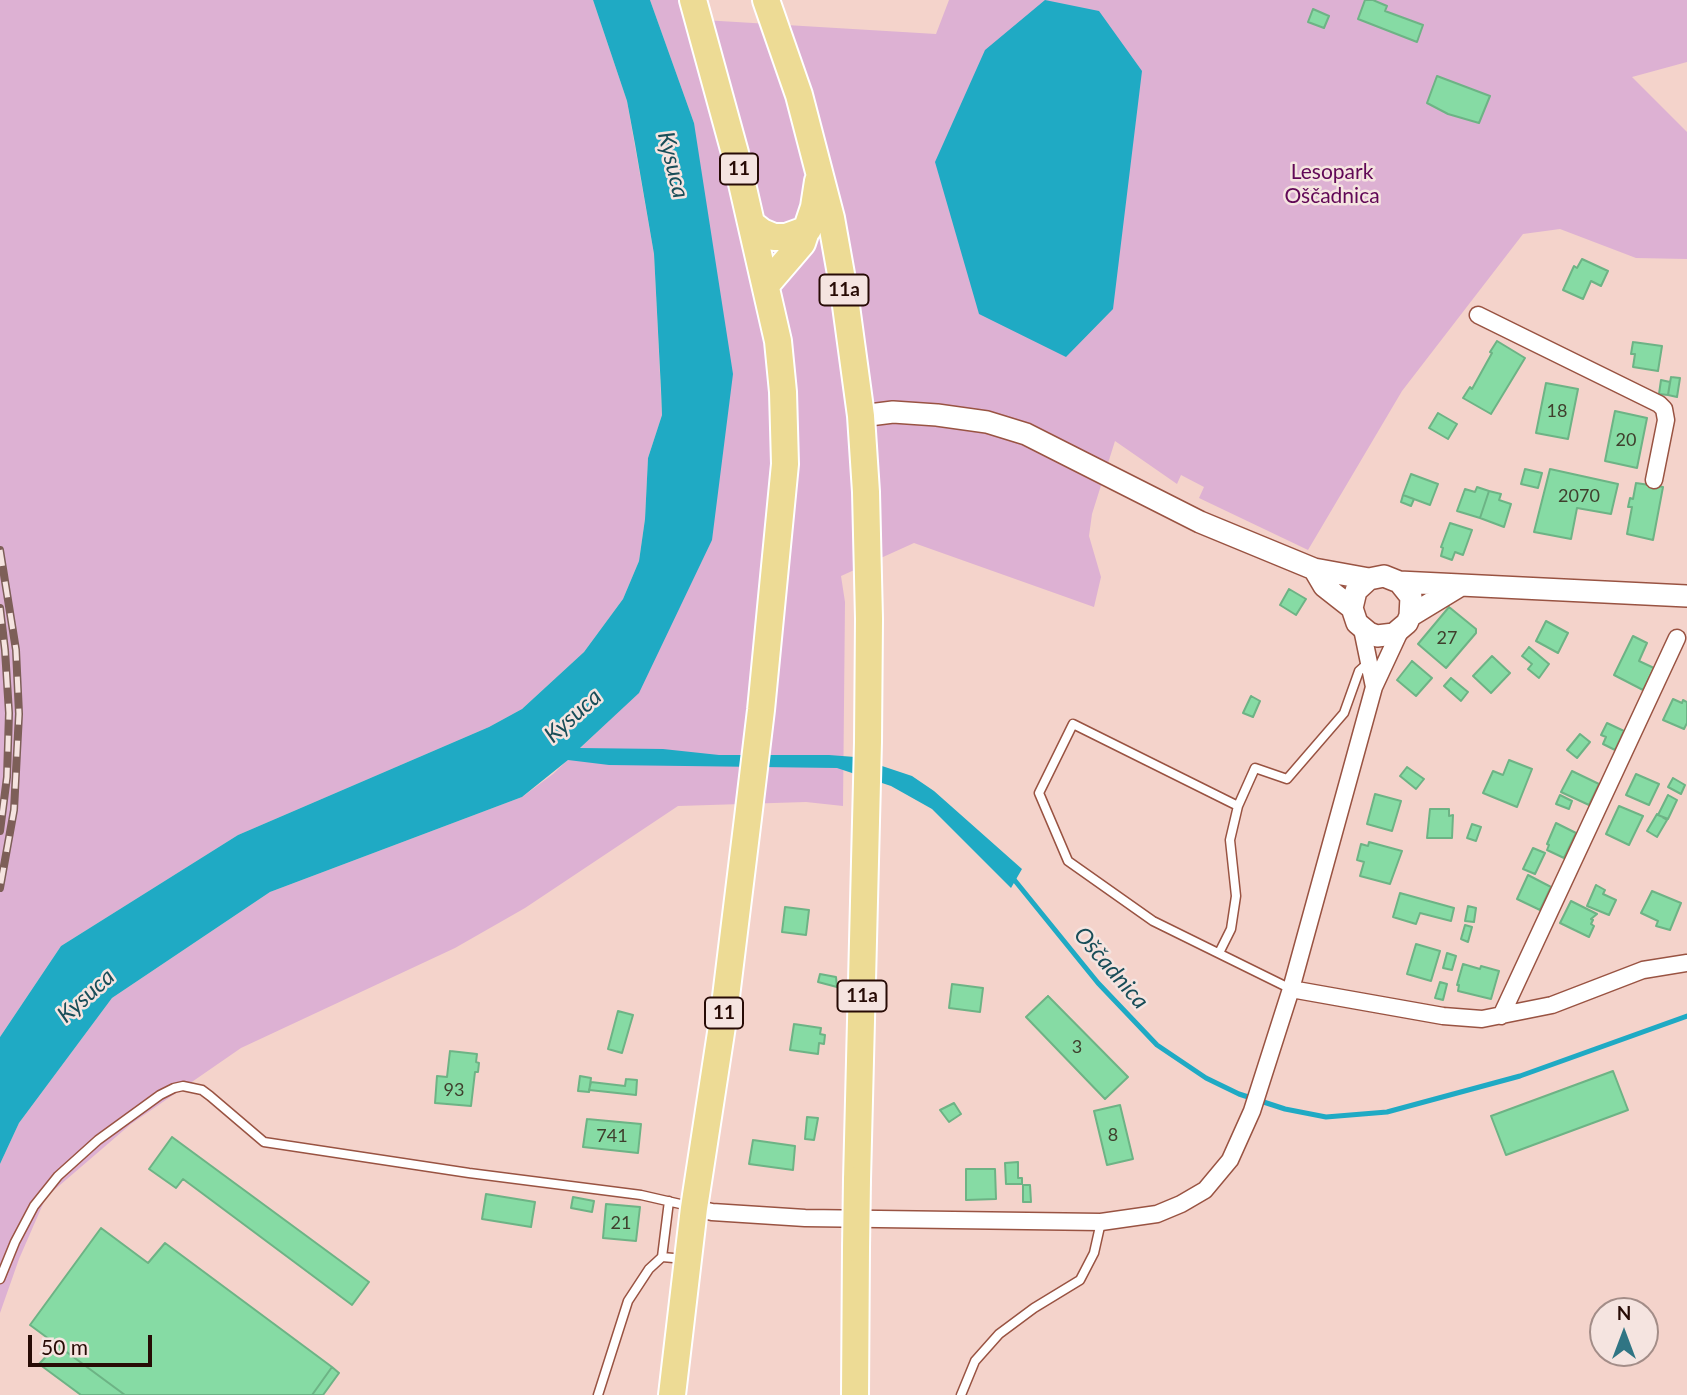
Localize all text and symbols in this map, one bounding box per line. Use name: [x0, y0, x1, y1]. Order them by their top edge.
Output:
water label: Kysuca: [651, 129, 695, 201]
road number: 11: [720, 154, 758, 184]
park label: Lesopark Oščadnica: [1284, 159, 1380, 209]
road number: 11a: [820, 274, 868, 306]
house number: 18: [1547, 400, 1567, 422]
house number: 20: [1616, 429, 1636, 451]
house number: 2070: [1558, 485, 1600, 507]
house number: 27: [1437, 627, 1457, 649]
water label: Kysuca: [539, 683, 607, 749]
water label: Oščadnica: [1068, 921, 1154, 1015]
water label: Kysuca: [52, 963, 120, 1029]
road number: 11a: [838, 980, 886, 1012]
road number: 11: [705, 998, 743, 1028]
house number: 3: [1072, 1036, 1082, 1058]
house number: 93: [444, 1079, 464, 1101]
house number: 8: [1108, 1124, 1118, 1146]
house number: 741: [596, 1125, 628, 1147]
house number: 21: [611, 1212, 631, 1234]
north arrow: [1589, 1297, 1659, 1367]
text: N: [1617, 1301, 1631, 1324]
scale bar: [32, 1322, 156, 1366]
text: 50 m: [41, 1334, 88, 1359]

